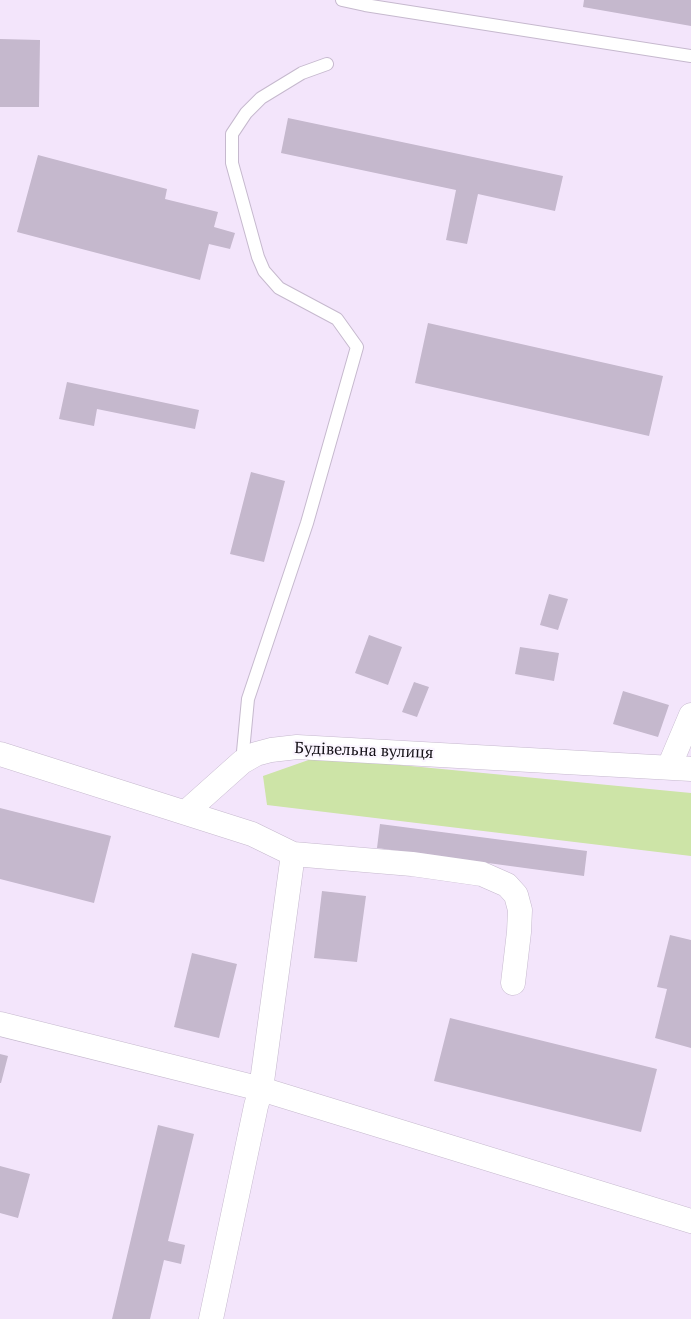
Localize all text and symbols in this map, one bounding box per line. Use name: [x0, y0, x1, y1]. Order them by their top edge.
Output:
street label: Будівельна вулиця: [294, 739, 434, 763]

